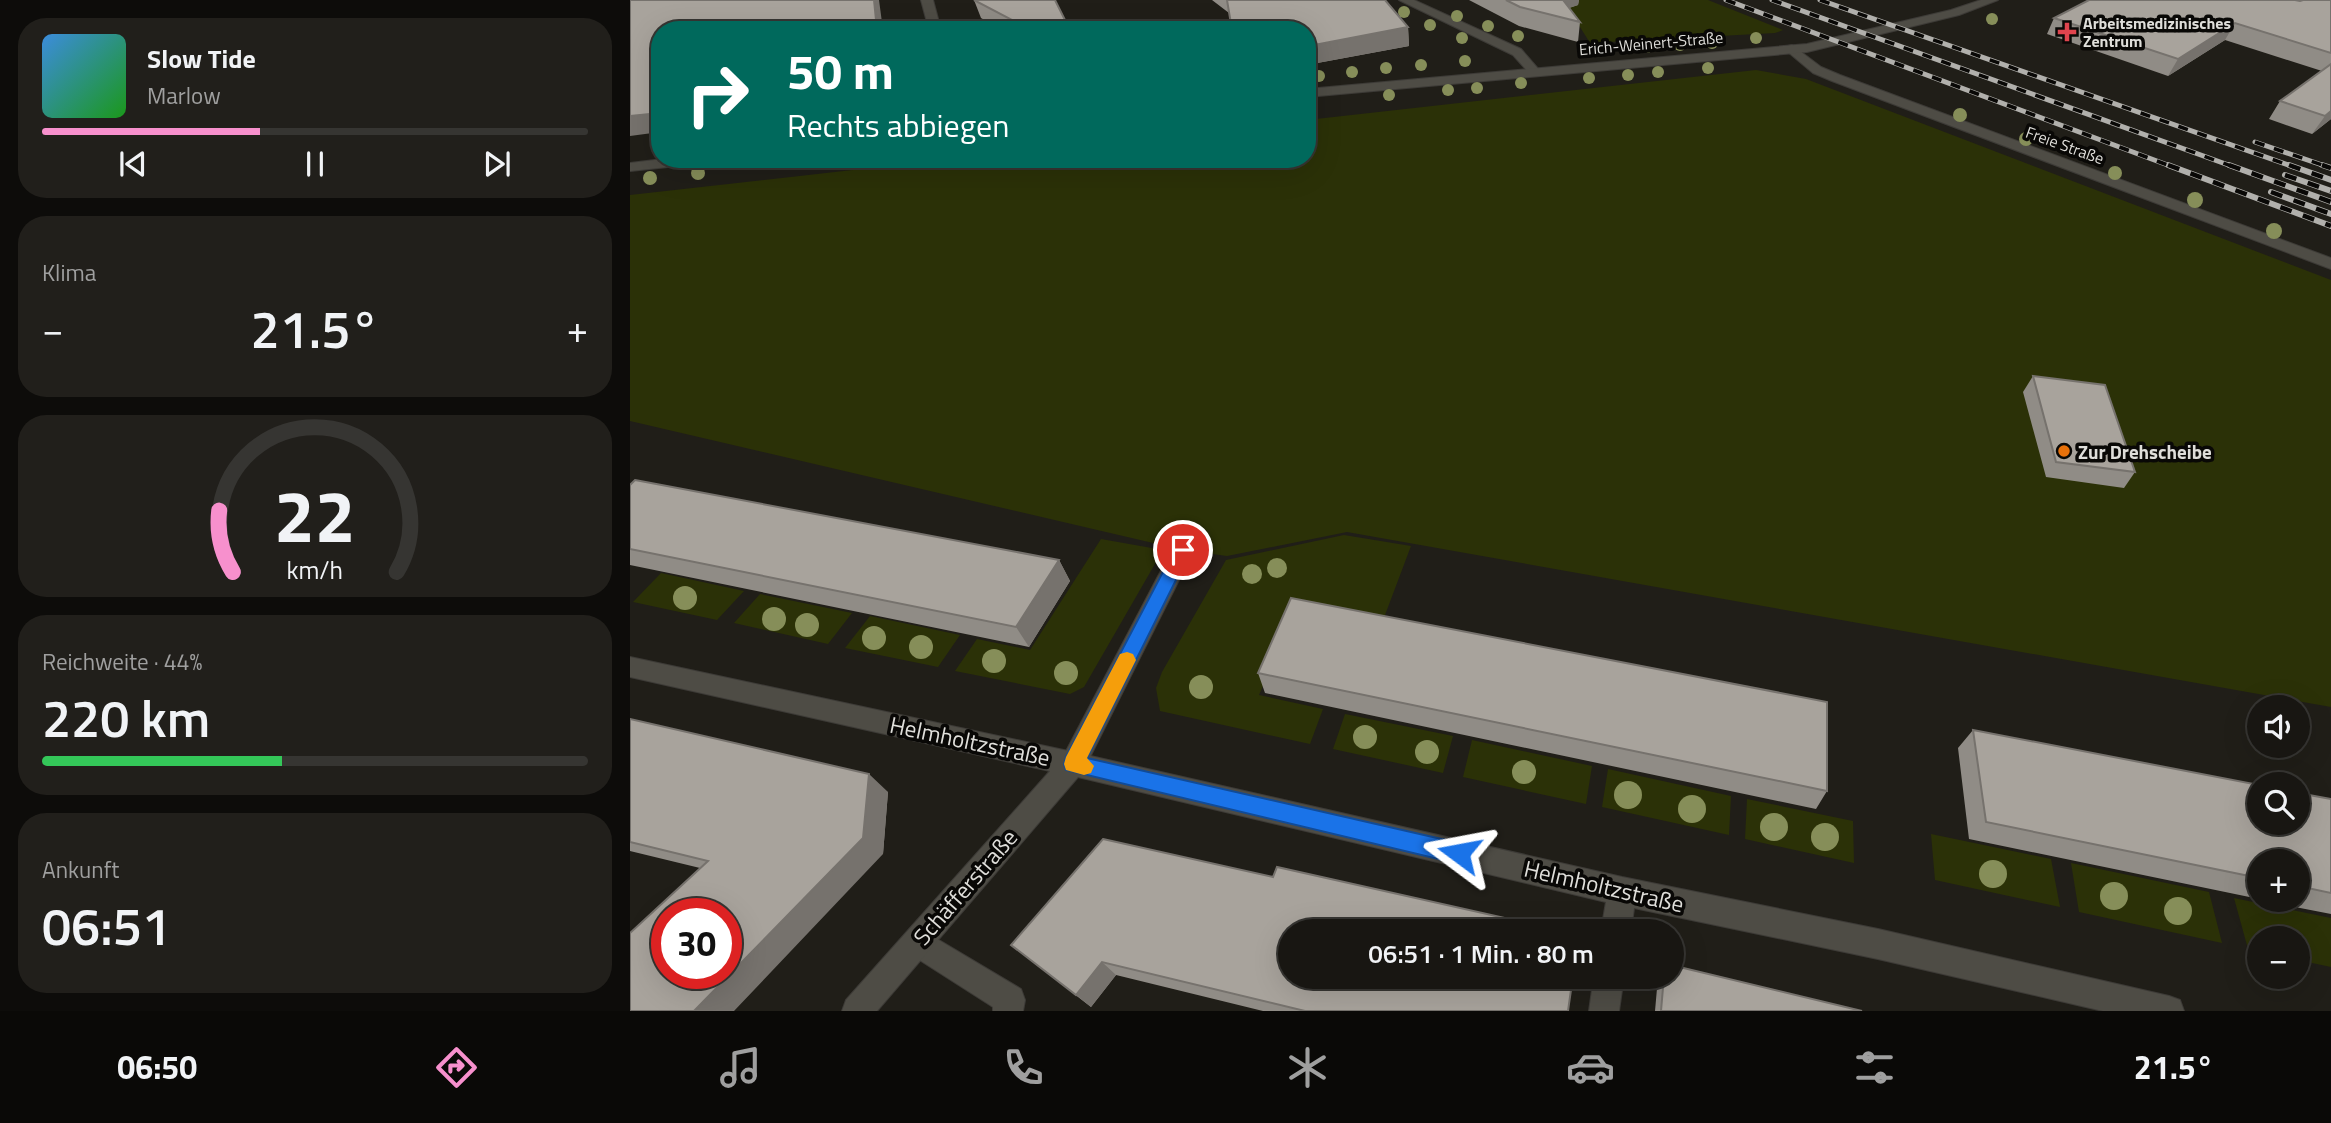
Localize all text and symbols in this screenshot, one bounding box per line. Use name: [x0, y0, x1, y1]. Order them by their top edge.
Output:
place label: Arbeitsmedizinisches Zentrum: [2083, 11, 2231, 53]
marker: Arbeitsmedizinisches Zentrum: [2057, 22, 2077, 42]
street label: Erich-Weinert-Straße: [1578, 25, 1724, 61]
text: 50 m: [787, 33, 894, 108]
text: Slow Tide: [147, 39, 256, 78]
icon: right: [672, 49, 763, 140]
text: Marlow: [147, 78, 221, 113]
text: Rechts abbiegen: [787, 101, 1009, 149]
street label: Freie Straße: [2023, 120, 2107, 170]
icon: previous: [114, 145, 152, 183]
icon: pause: [296, 145, 334, 183]
icon: next: [478, 145, 516, 183]
text: Klima: [42, 255, 96, 290]
text: 21.5°: [251, 289, 379, 368]
text: −: [42, 300, 63, 358]
text: +: [567, 300, 588, 358]
place label: Zur Drehscheibe: [2078, 437, 2212, 466]
marker: Zur Drehscheibe: [2056, 443, 2072, 459]
text: 22: [274, 460, 356, 570]
pin: [1153, 520, 1213, 580]
icon: arrive: [1164, 531, 1202, 569]
text: km/h: [287, 550, 343, 588]
text: Reichweite · 44%: [42, 644, 202, 679]
text: 220 km: [42, 678, 210, 757]
map controls: [2247, 695, 2310, 989]
button: sound: [2247, 695, 2310, 758]
street label: Helmholtzstraße: [887, 707, 1053, 775]
button: search: [2247, 772, 2310, 835]
position arrow: [1422, 816, 1496, 890]
street label: Schäfferstraße: [905, 821, 1025, 953]
button: +: [2247, 849, 2310, 912]
street label: Helmholtzstraße: [1521, 851, 1687, 921]
text: Ankunft: [42, 852, 119, 887]
text: 06:51: [42, 886, 171, 965]
speed limit sign: 30: [651, 898, 742, 989]
button: −: [2247, 926, 2310, 989]
text: 06:51 · 1 Min. · 80 m: [1368, 934, 1594, 973]
text: 06:50: [117, 1043, 197, 1091]
icon: directions: [432, 1043, 481, 1092]
icon: music: [716, 1043, 765, 1092]
icon: phone: [999, 1043, 1048, 1092]
icon: climate: [1283, 1043, 1332, 1092]
icon: car: [1566, 1043, 1615, 1092]
icon: filters: [1850, 1043, 1899, 1092]
text: 21.5°: [2134, 1043, 2214, 1091]

